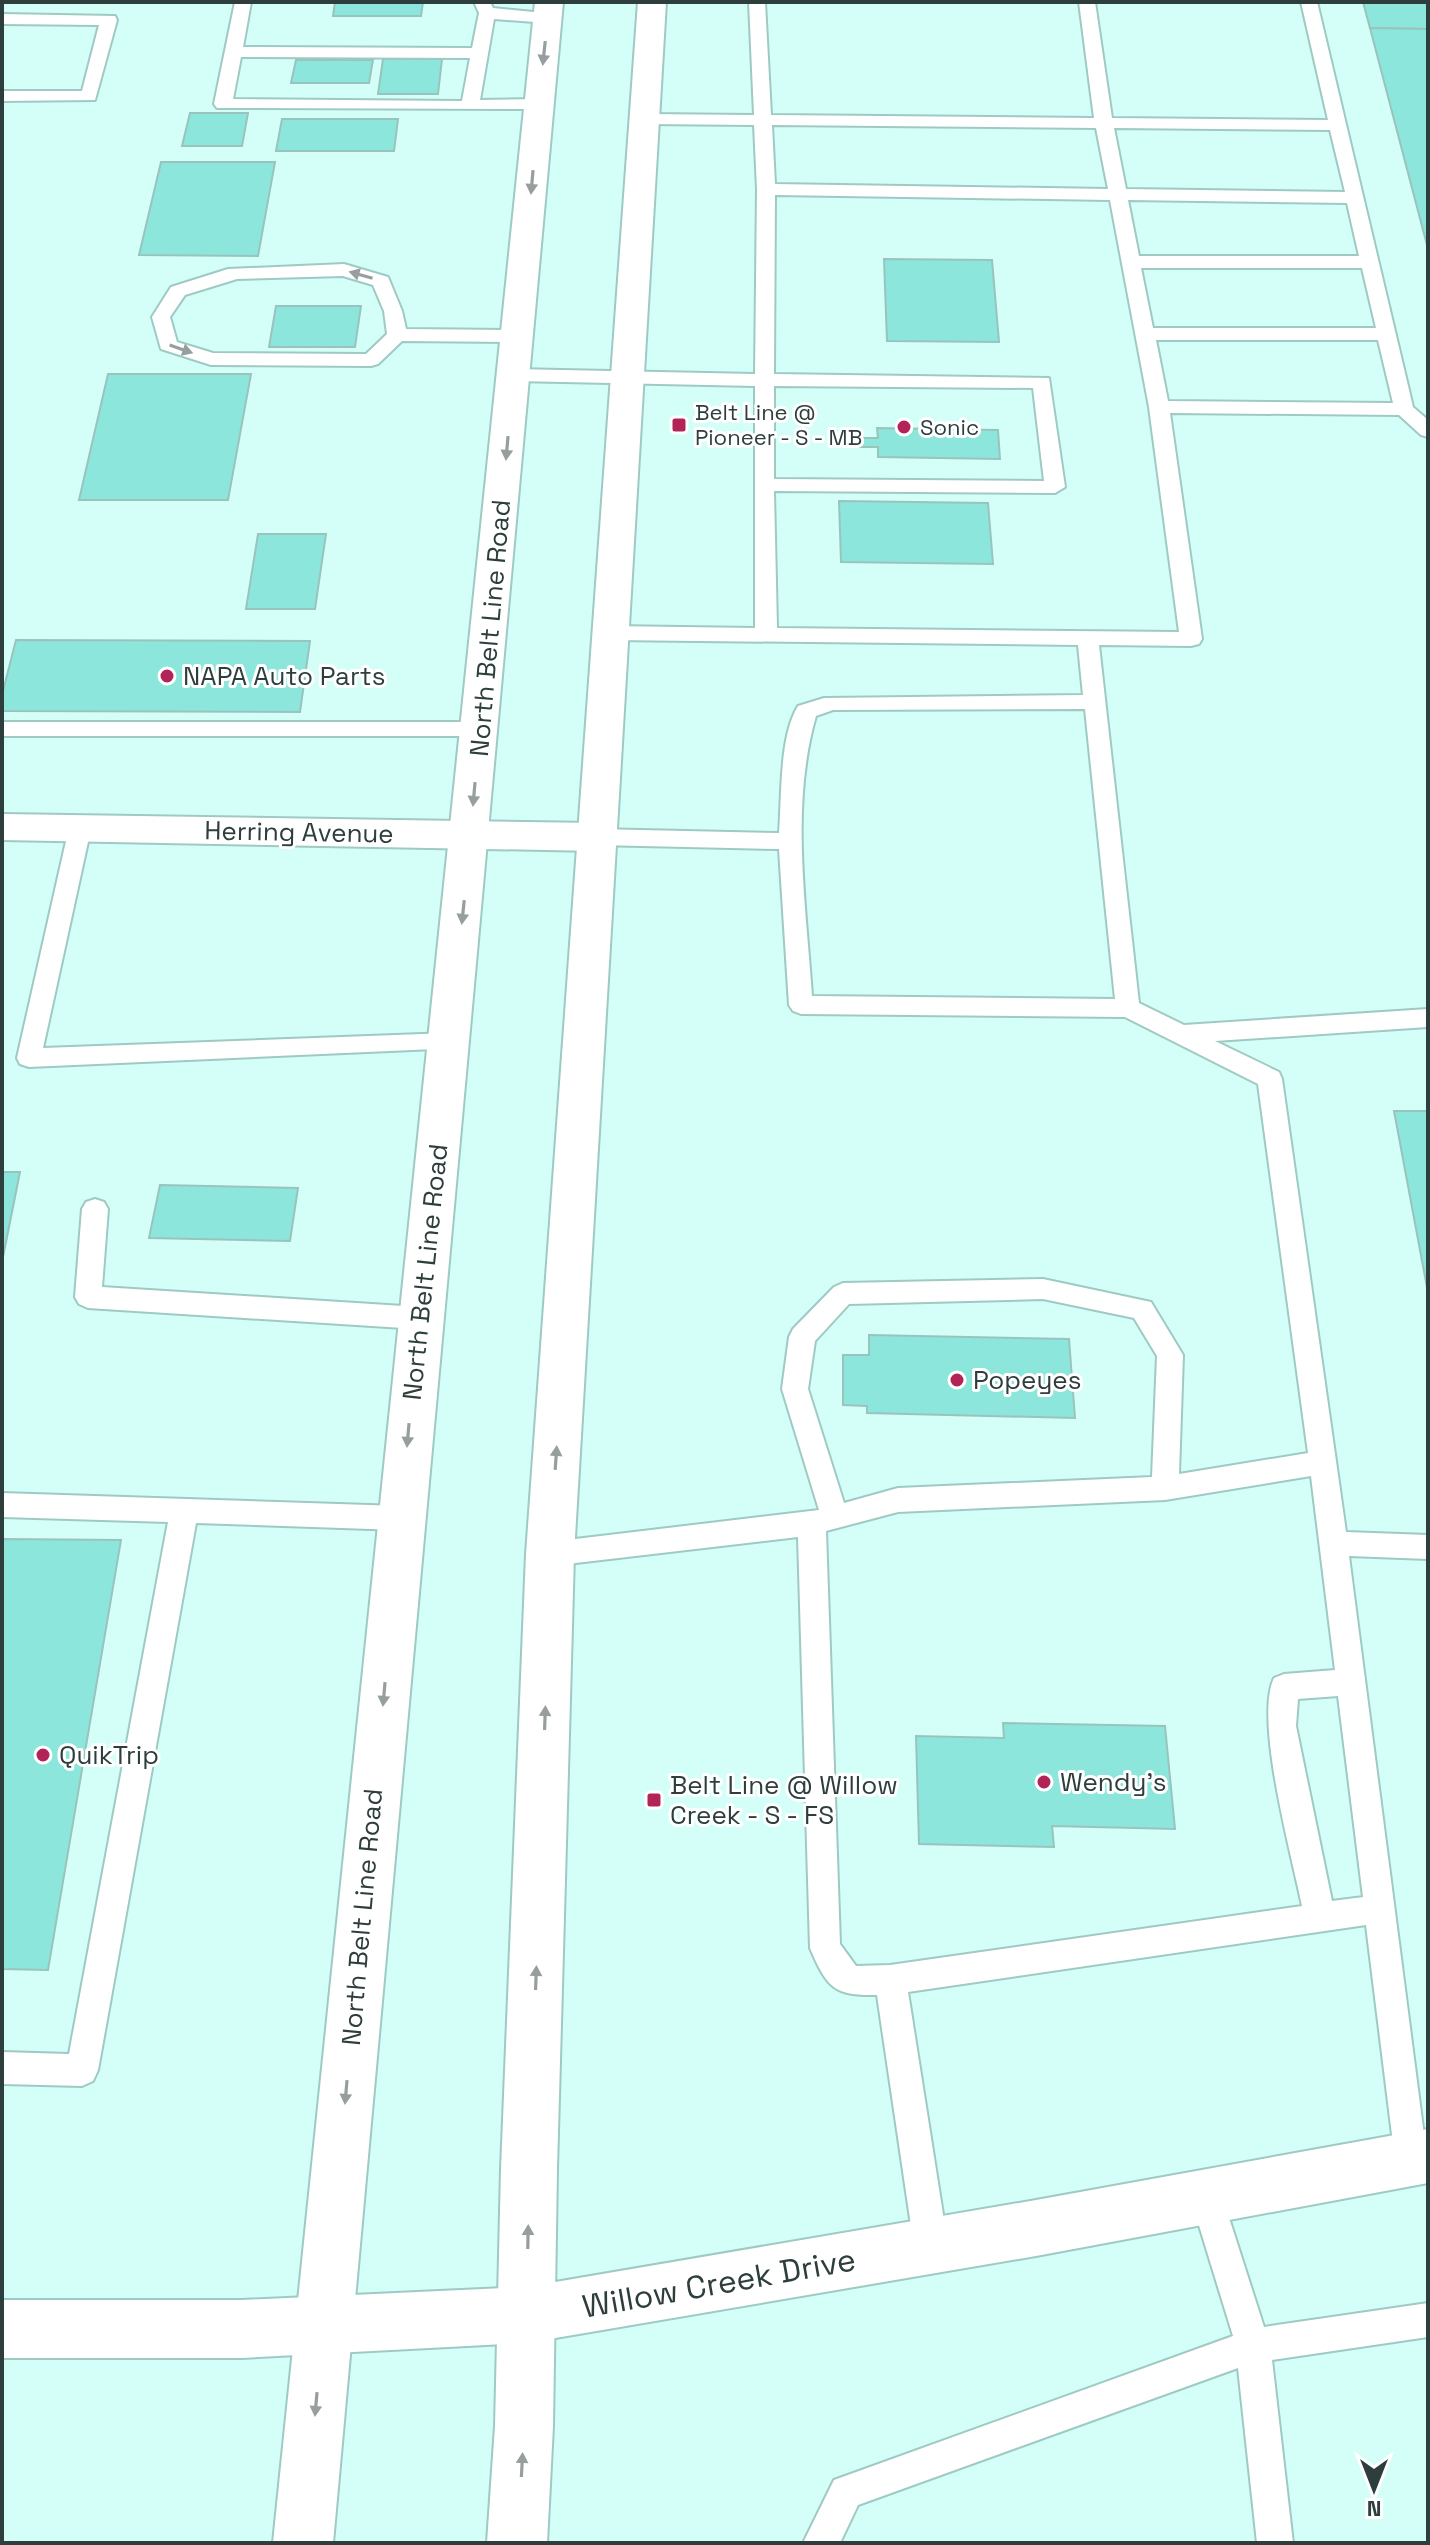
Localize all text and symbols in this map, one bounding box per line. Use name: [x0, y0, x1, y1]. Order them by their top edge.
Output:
one-way arrow: [538, 41, 551, 66]
one-way arrow: [525, 170, 538, 195]
one-way arrow: [348, 268, 372, 281]
one-way arrow: [169, 344, 193, 356]
place label: Belt Line @ Pioneer - S - MB: [695, 398, 862, 451]
place label: Sonic: [920, 413, 979, 441]
marker: Belt Line @ Pioneer - S - MB: [670, 416, 688, 434]
marker: Sonic: [895, 418, 913, 436]
one-way arrow: [500, 436, 513, 461]
street label: North Belt Line Road: [462, 498, 518, 758]
place label: NAPA Auto Parts: [183, 659, 385, 693]
marker: NAPA Auto Parts: [158, 667, 176, 685]
one-way arrow: [467, 782, 480, 807]
street label: Herring Avenue: [204, 813, 394, 851]
one-way arrow: [456, 900, 469, 925]
street label: North Belt Line Road: [395, 1142, 455, 1402]
place label: Popeyes: [973, 1363, 1081, 1397]
marker: Popeyes: [948, 1371, 966, 1389]
one-way arrow: [401, 1423, 414, 1448]
one-way arrow: [550, 1445, 563, 1470]
one-way arrow: [377, 1682, 390, 1707]
one-way arrow: [538, 1705, 551, 1730]
place label: QuikTrip: [59, 1738, 159, 1772]
marker: QuikTrip: [34, 1746, 52, 1764]
place label: Wendy's: [1060, 1765, 1167, 1799]
place label: Belt Line @ Willow Creek - S - FS: [670, 1768, 898, 1832]
marker: Wendy's: [1035, 1773, 1053, 1791]
street label: North Belt Line Road: [334, 1787, 390, 2047]
marker: Belt Line @ Willow Creek - S - FS: [645, 1791, 663, 1809]
one-way arrow: [529, 1965, 542, 1990]
one-way arrow: [339, 2080, 352, 2105]
one-way arrow: [521, 2224, 534, 2249]
street label: Willow Creek Drive: [579, 2239, 859, 2327]
one-way arrow: [309, 2392, 322, 2417]
north arrow: [1334, 2449, 1414, 2529]
one-way arrow: [516, 2452, 529, 2477]
text: N: [1367, 2495, 1381, 2523]

